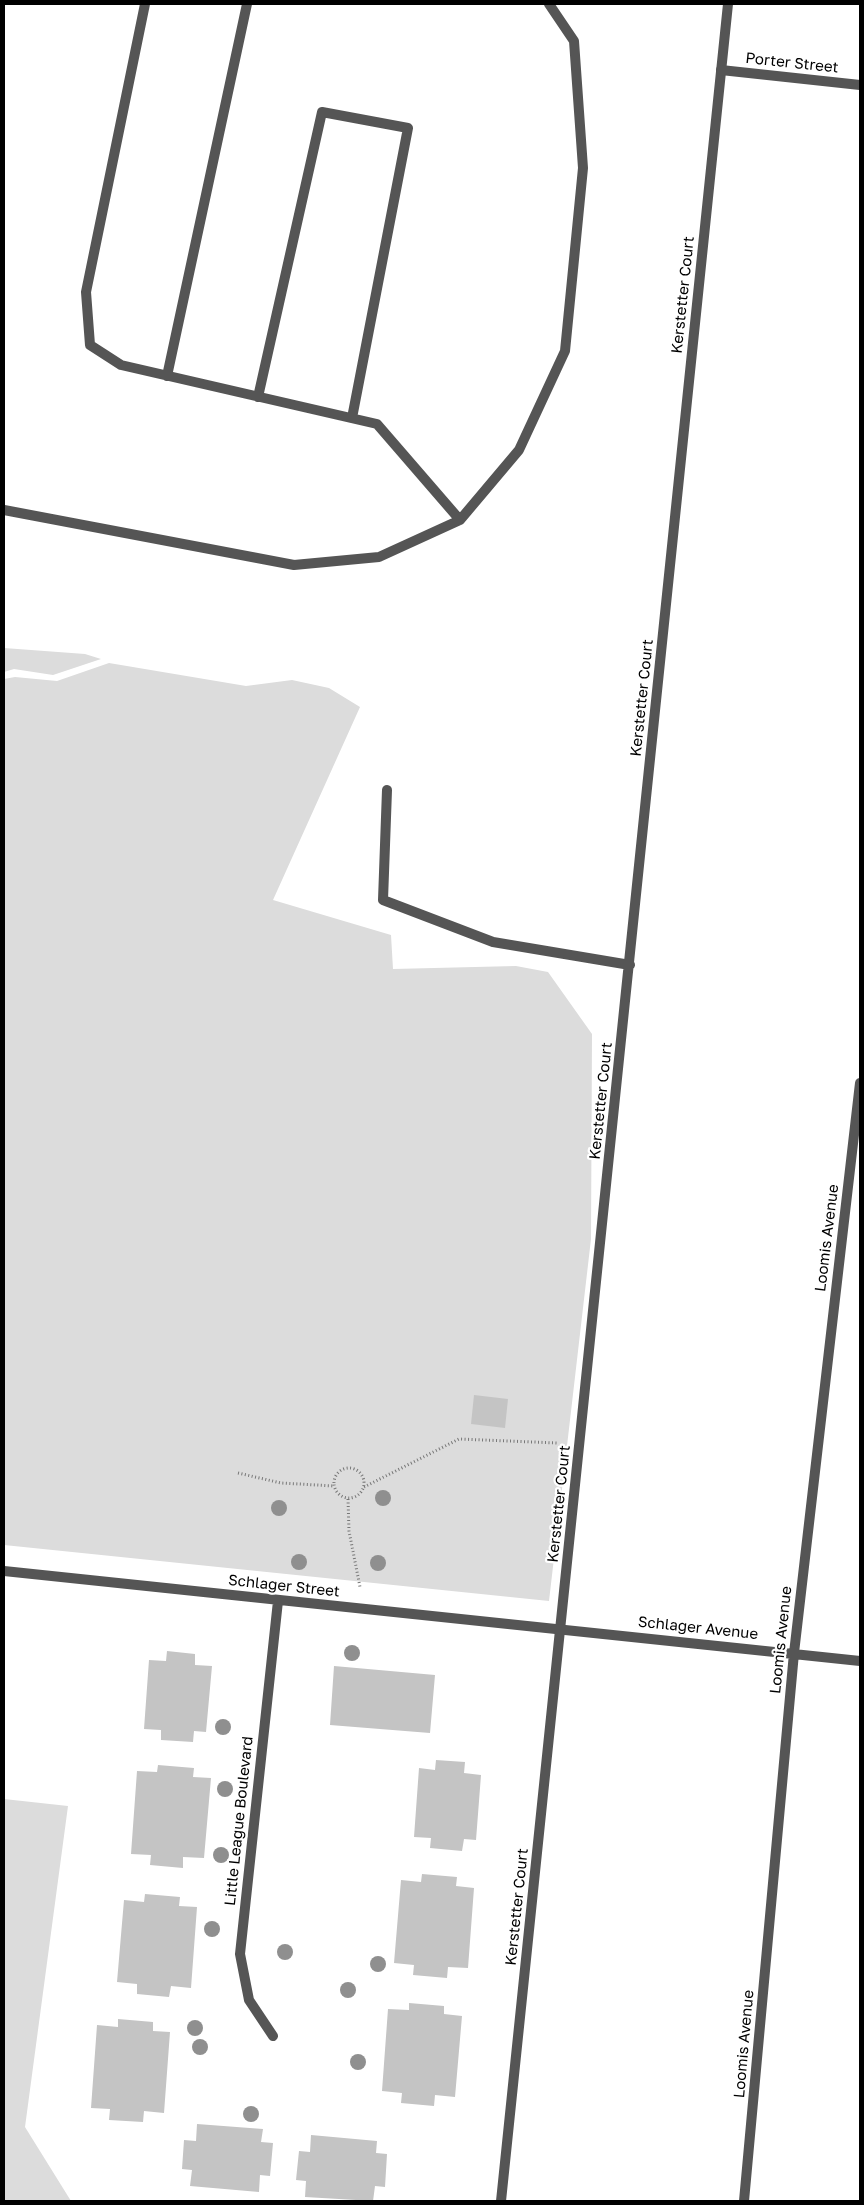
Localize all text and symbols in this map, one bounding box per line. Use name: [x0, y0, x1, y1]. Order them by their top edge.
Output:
street label: Porter Street: [745, 49, 839, 77]
street label: Kerstetter Court: [668, 235, 698, 355]
street label: Kerstetter Court: [627, 638, 657, 758]
street label: Kerstetter Court: [586, 1041, 616, 1161]
street label: Loomis Avenue: [811, 1183, 843, 1293]
street label: Kerstetter Court: [544, 1444, 574, 1564]
street label: Schlager Street: [227, 1571, 341, 1601]
street label: Loomis Avenue: [766, 1585, 796, 1695]
street label: Schlager Avenue: [637, 1613, 759, 1643]
street label: Little League Boulevard: [221, 1735, 257, 1907]
street label: Kerstetter Court: [502, 1847, 532, 1967]
street label: Loomis Avenue: [730, 1989, 758, 2099]

